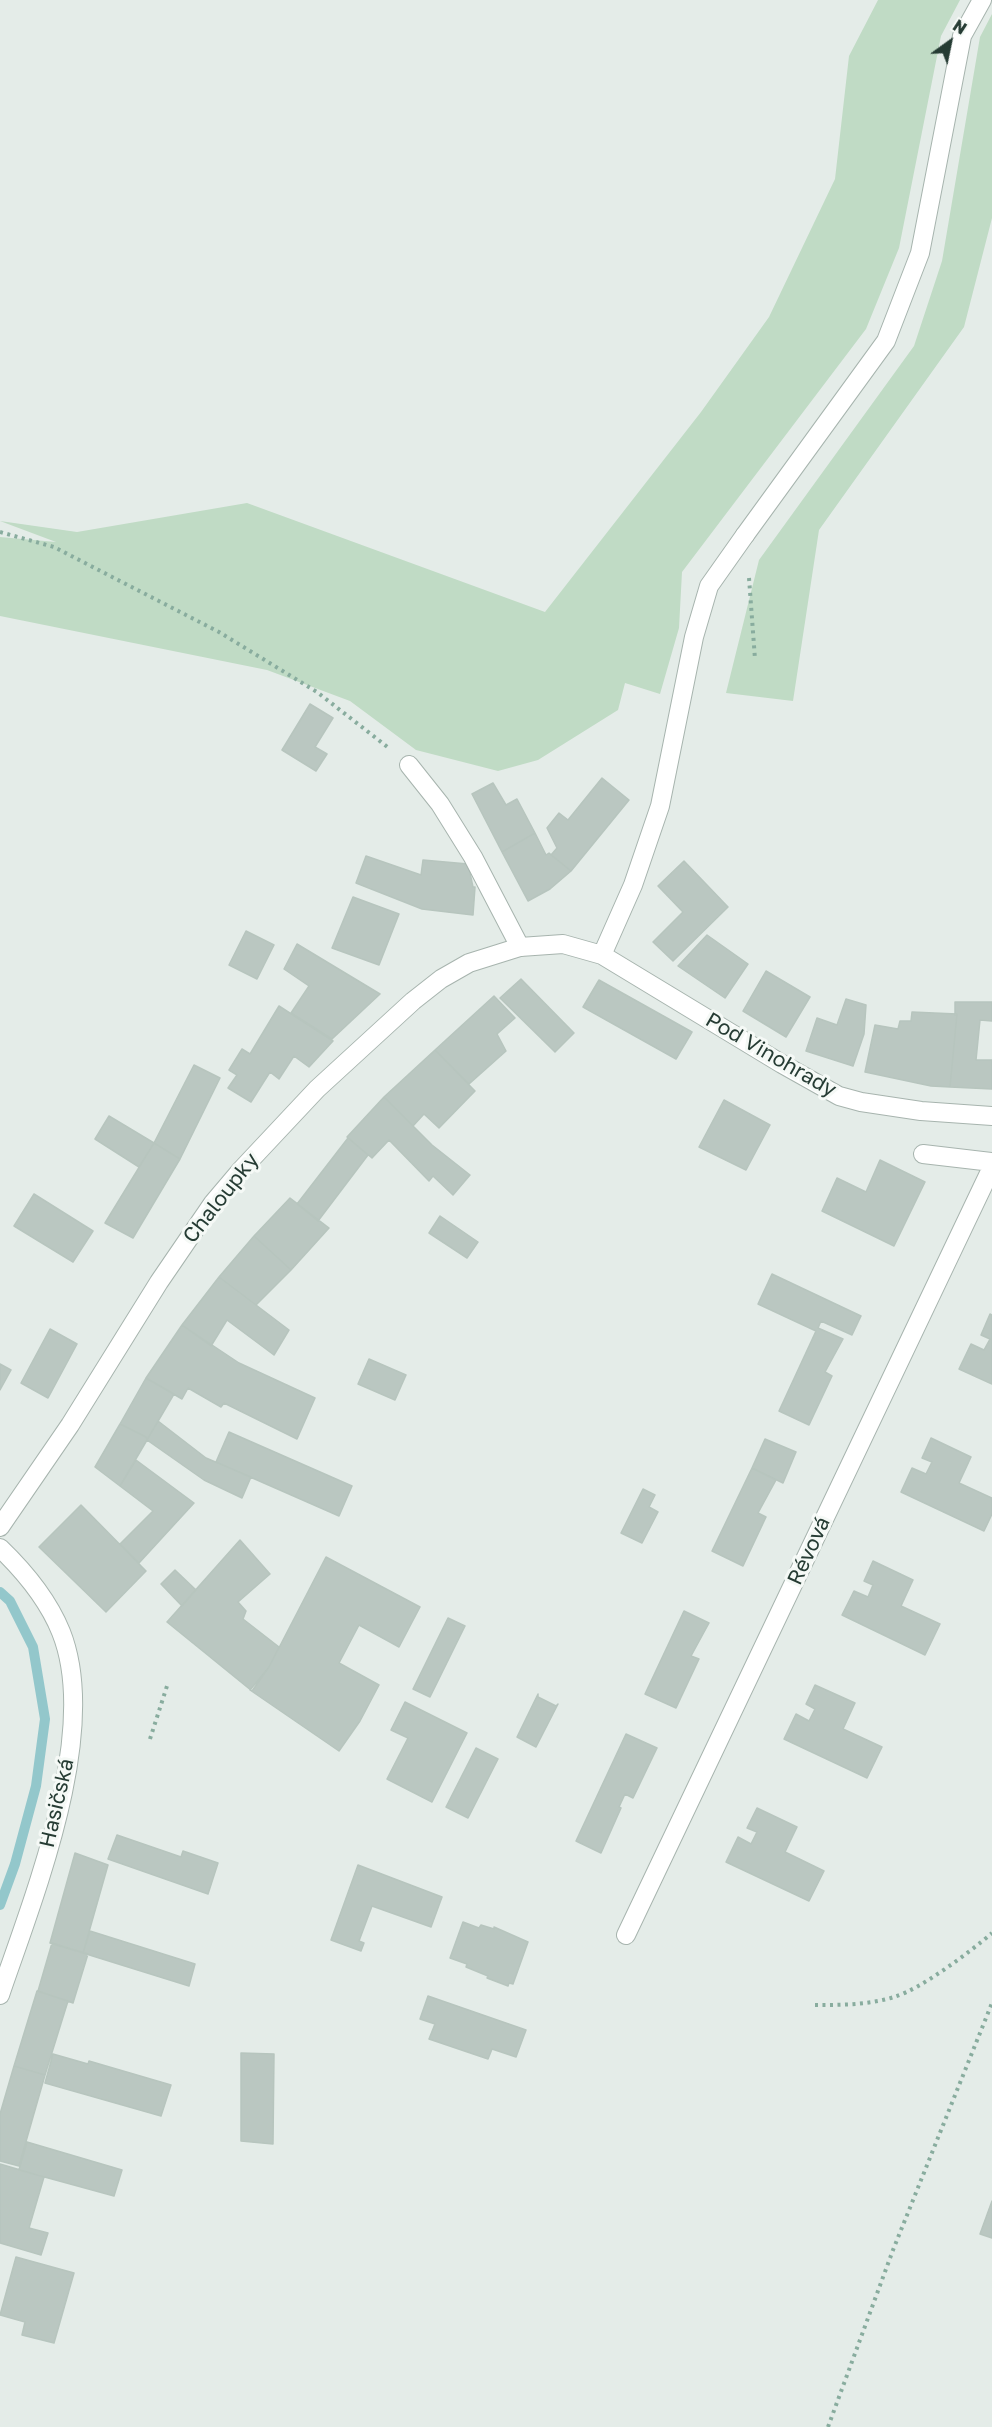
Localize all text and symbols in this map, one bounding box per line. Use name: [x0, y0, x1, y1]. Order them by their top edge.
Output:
north arrow: [920, 12, 980, 72]
text: N: [949, 15, 970, 39]
street label: Pod Vinohrady: [701, 1007, 841, 1103]
street label: Chaloupky: [178, 1148, 264, 1248]
street label: Révová: [782, 1513, 836, 1589]
street label: Hasičská: [35, 1756, 79, 1850]

